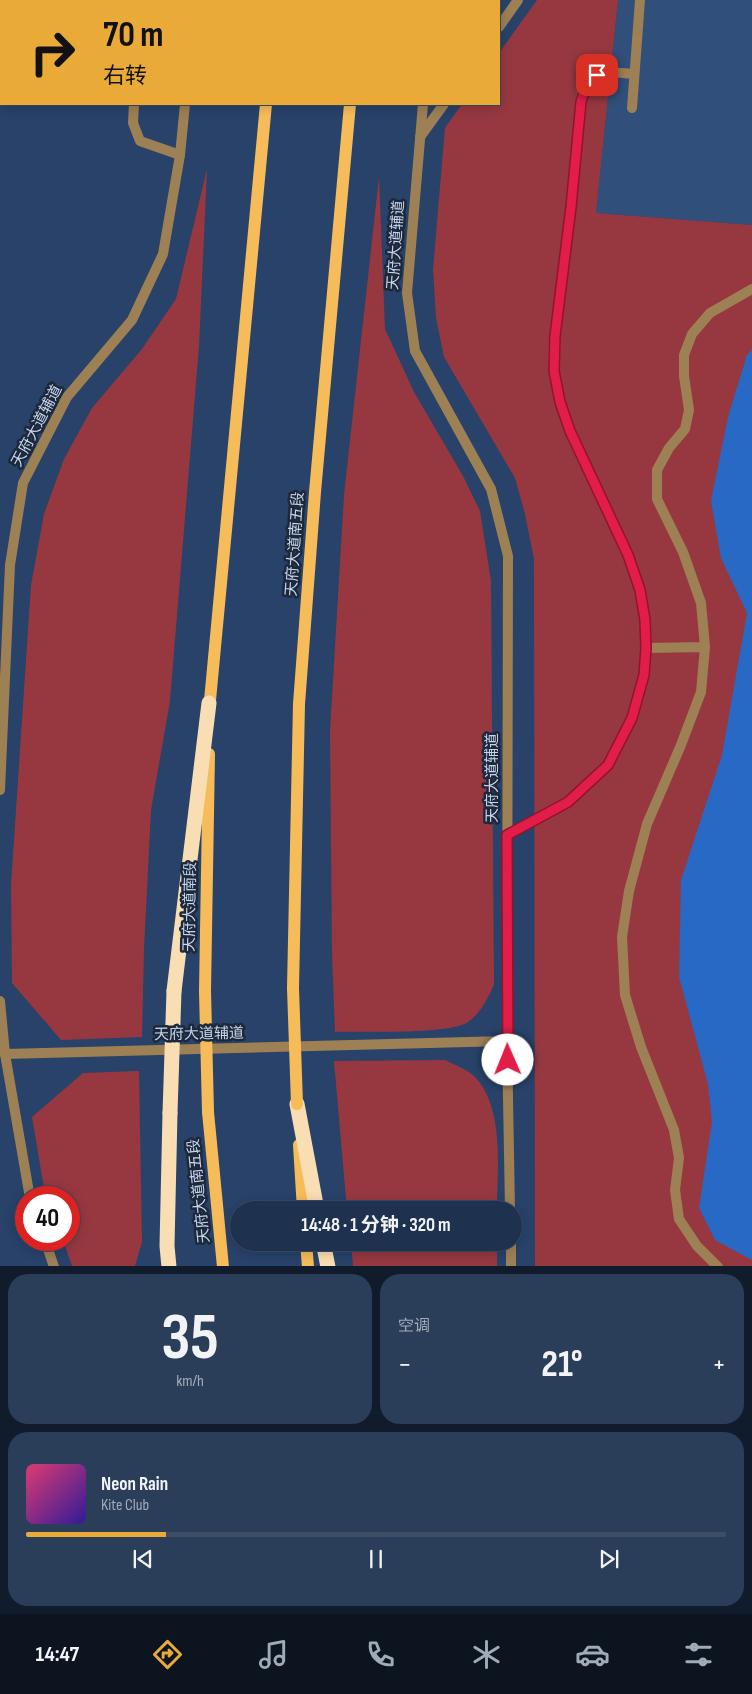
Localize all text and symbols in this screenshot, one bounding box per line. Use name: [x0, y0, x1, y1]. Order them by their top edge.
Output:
text: 70 m: [103, 14, 163, 57]
icon: right: [20, 20, 85, 85]
pin: [576, 54, 618, 96]
icon: arrive: [583, 61, 611, 89]
text: 右转: [103, 63, 147, 90]
street label: 天府大道辅道: [383, 199, 409, 291]
street label: 天府大道辅道: [7, 382, 67, 470]
street label: 天府大道南五段: [282, 491, 308, 597]
street label: 天府大道辅道: [483, 733, 502, 823]
street label: 天府大道南段: [180, 862, 200, 952]
street label: 天府大道辅道: [154, 1024, 244, 1044]
position arrow: [481, 1033, 533, 1085]
street label: 天府大道南五段: [184, 1138, 214, 1244]
speed limit sign: 40: [15, 1186, 80, 1251]
text: 14:48 · 1 分钟 · 320 m: [301, 1214, 451, 1237]
text: 35: [161, 1300, 219, 1378]
text: 空调: [398, 1317, 430, 1336]
text: 21°: [541, 1342, 583, 1387]
text: −: [398, 1348, 412, 1381]
text: +: [712, 1348, 726, 1381]
text: km/h: [176, 1372, 204, 1391]
text: Neon Rain: [101, 1473, 168, 1496]
text: Kite Club: [101, 1496, 149, 1515]
icon: previous: [129, 1545, 157, 1573]
icon: pause: [362, 1545, 390, 1573]
icon: next: [595, 1545, 623, 1573]
icon: directions: [150, 1637, 185, 1672]
icon: music: [256, 1637, 291, 1672]
icon: phone: [363, 1637, 398, 1672]
icon: climate: [469, 1637, 504, 1672]
icon: car: [575, 1637, 610, 1672]
icon: filters: [681, 1637, 716, 1672]
text: 14:47: [36, 1641, 79, 1668]

